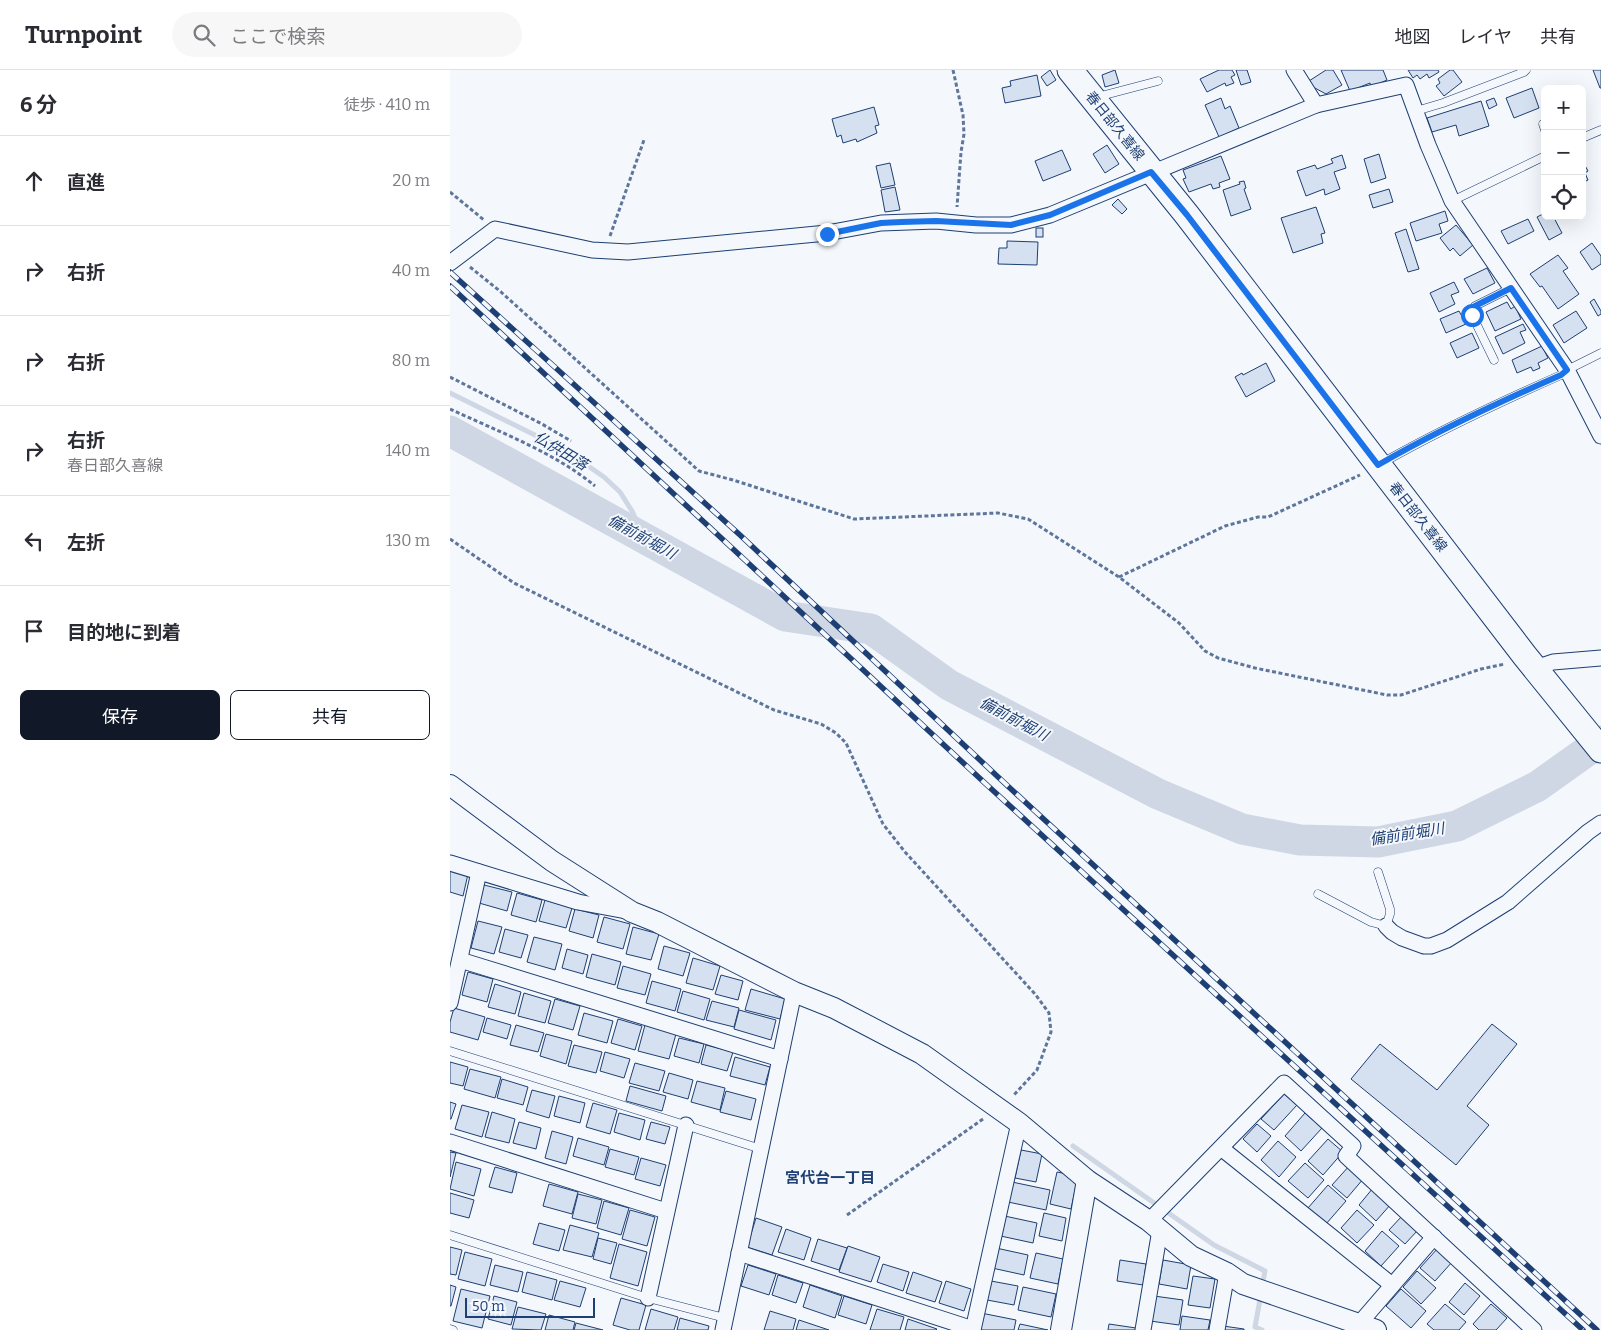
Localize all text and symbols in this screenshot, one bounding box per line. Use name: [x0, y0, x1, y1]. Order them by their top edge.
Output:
search box: [172, 12, 522, 57]
text: Turnpoint: [25, 21, 142, 49]
icon: search: [190, 21, 218, 49]
text: ここで検索: [230, 25, 325, 48]
text: 地図: [1395, 26, 1431, 48]
text: レイヤ: [1459, 26, 1512, 48]
text: 共有: [1540, 26, 1576, 48]
map controls: [1541, 85, 1586, 220]
button: +: [1541, 85, 1586, 130]
street label: 春日部久喜線: [1082, 88, 1148, 164]
text: 6 分: [20, 92, 57, 118]
text: 徒歩 · 410 m: [344, 95, 430, 114]
button: −: [1541, 130, 1586, 175]
icon: ahead: [20, 167, 48, 195]
text: 直進: [67, 171, 105, 194]
text: 20 m: [393, 171, 430, 190]
button: locate: [1541, 175, 1586, 220]
route end: [816, 223, 839, 246]
icon: right: [20, 257, 48, 285]
text: 右折: [67, 261, 105, 284]
text: 40 m: [392, 261, 430, 280]
route start: [1461, 304, 1484, 327]
icon: right: [20, 347, 48, 375]
text: 右折: [67, 351, 105, 374]
text: 80 m: [392, 351, 430, 370]
water label: 仏供田落: [531, 428, 593, 475]
text: 右折: [67, 429, 105, 452]
icon: right: [20, 437, 48, 465]
text: 140 m: [385, 441, 430, 460]
text: 春日部久喜線: [67, 456, 163, 475]
street label: 春日部久喜線: [1385, 479, 1451, 555]
water label: 備前前堀川: [605, 511, 681, 564]
icon: left: [20, 527, 48, 555]
text: 左折: [67, 531, 105, 554]
text: 130 m: [386, 531, 430, 550]
icon: arrive: [20, 617, 48, 645]
text: 目的地に到着: [67, 621, 181, 644]
button: 保存: [20, 690, 220, 740]
button: 共有: [230, 690, 430, 740]
water label: 備前前堀川: [977, 693, 1053, 745]
water label: 備前前堀川: [1369, 819, 1447, 849]
district label: 宮代台一丁目: [785, 1169, 875, 1187]
scale bar: [465, 1295, 595, 1318]
text: 50 m: [472, 1298, 505, 1315]

